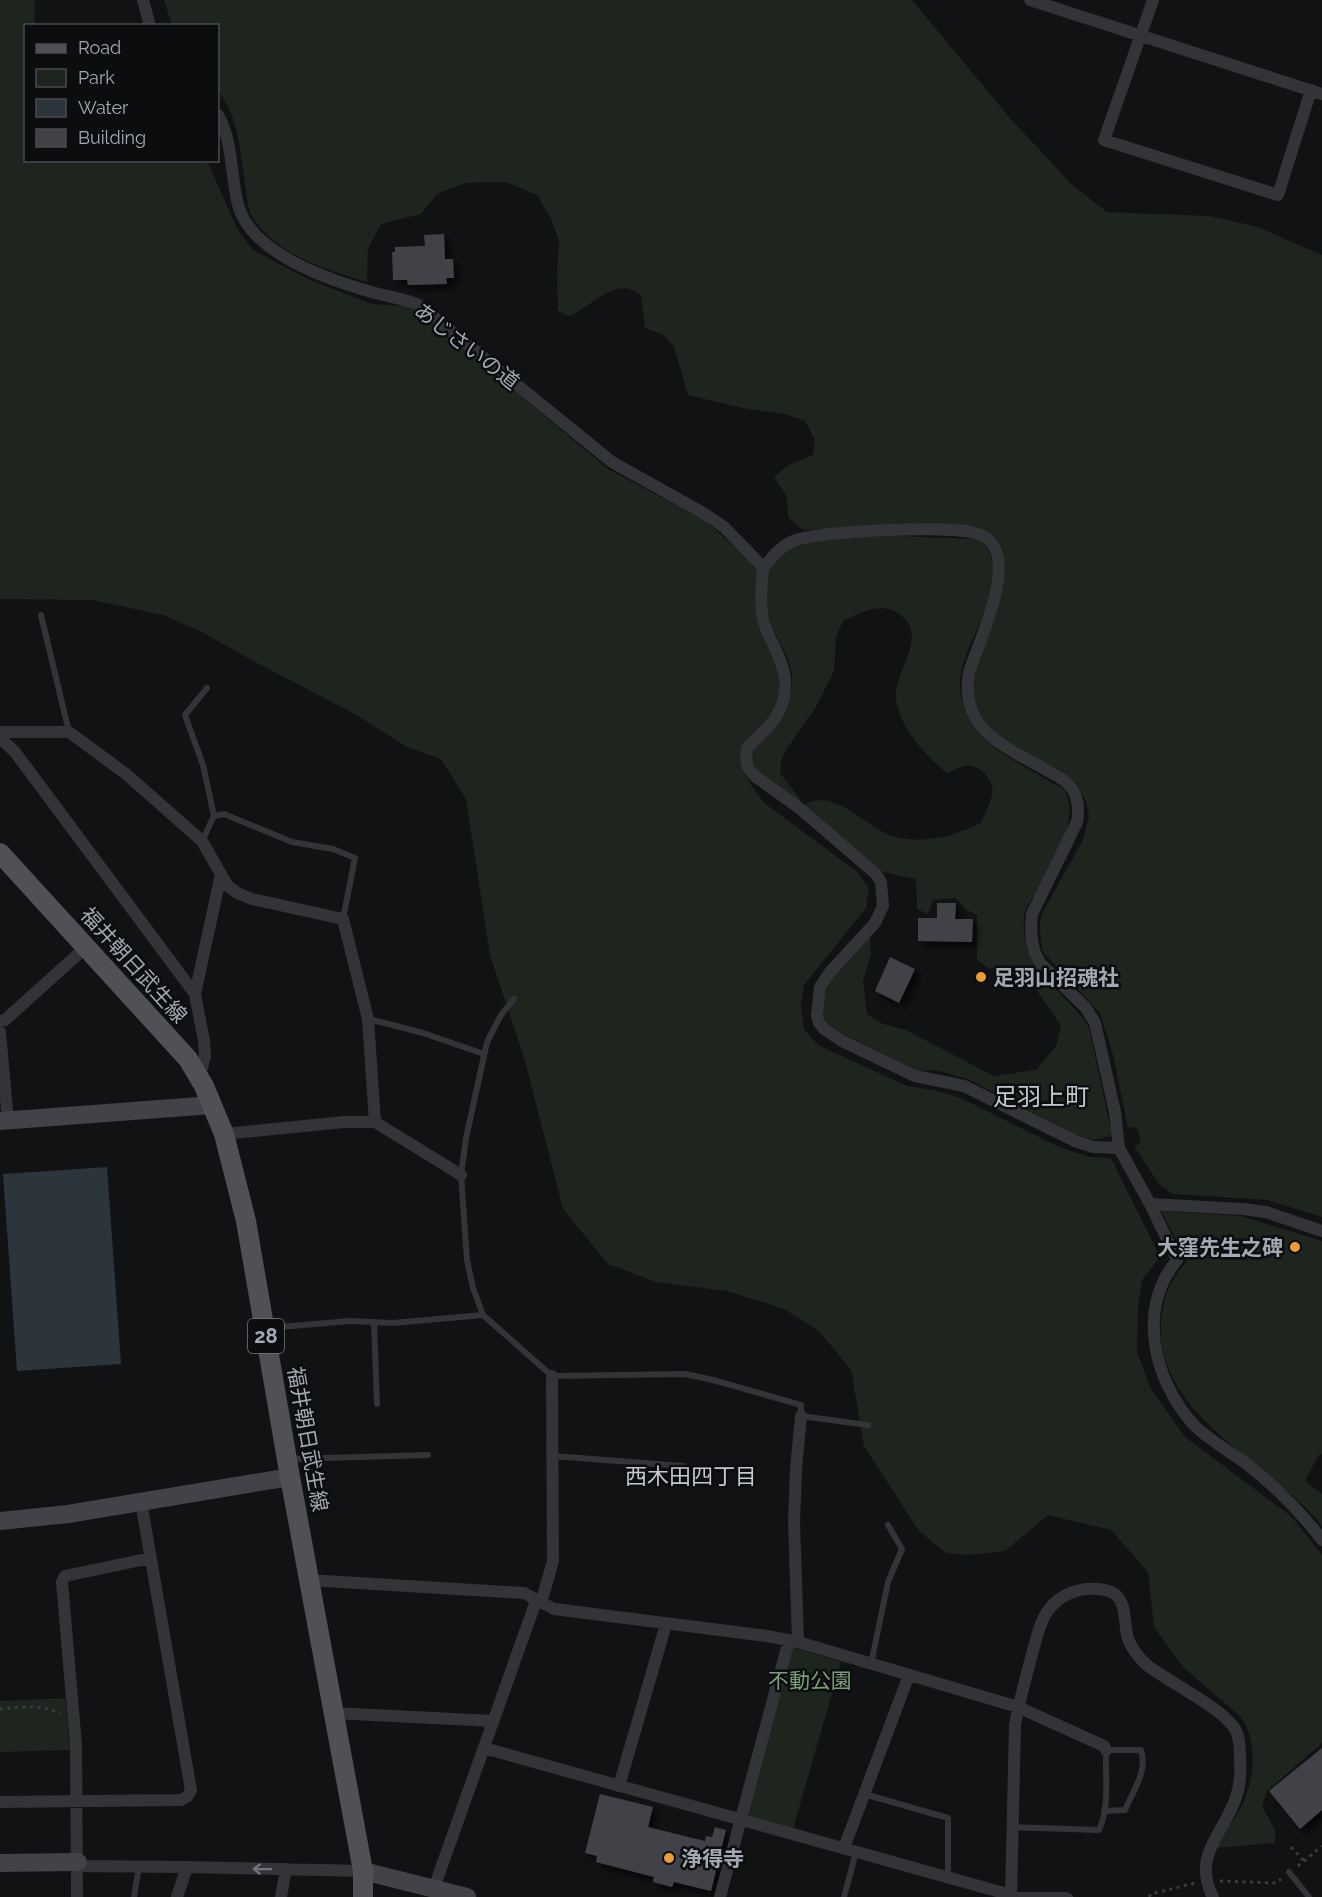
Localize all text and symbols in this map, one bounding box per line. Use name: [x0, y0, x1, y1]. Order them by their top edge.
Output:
legend: [24, 24, 219, 162]
text: Road: [78, 37, 121, 58]
text: Park: [78, 67, 115, 88]
text: Water: [78, 97, 129, 118]
text: Building: [78, 127, 146, 148]
street label: あじさいの道: [410, 297, 524, 395]
street label: 福井朝日武生線: [76, 902, 192, 1028]
place label: 足羽山招魂社: [993, 965, 1119, 990]
marker: 足羽山招魂社: [974, 970, 988, 984]
district label: 足羽上町: [993, 1082, 1089, 1111]
place label: 大窪先生之碑: [1157, 1235, 1283, 1260]
marker: 大窪先生之碑: [1288, 1240, 1302, 1254]
road number: 28: [248, 1319, 284, 1353]
street label: 福井朝日武生線: [283, 1364, 333, 1514]
district label: 西木田四丁目: [625, 1463, 757, 1489]
park label: 不動公園: [768, 1668, 852, 1693]
place label: 浄得寺: [681, 1846, 744, 1871]
marker: 浄得寺: [662, 1851, 676, 1865]
one-way arrow: [253, 1863, 273, 1874]

